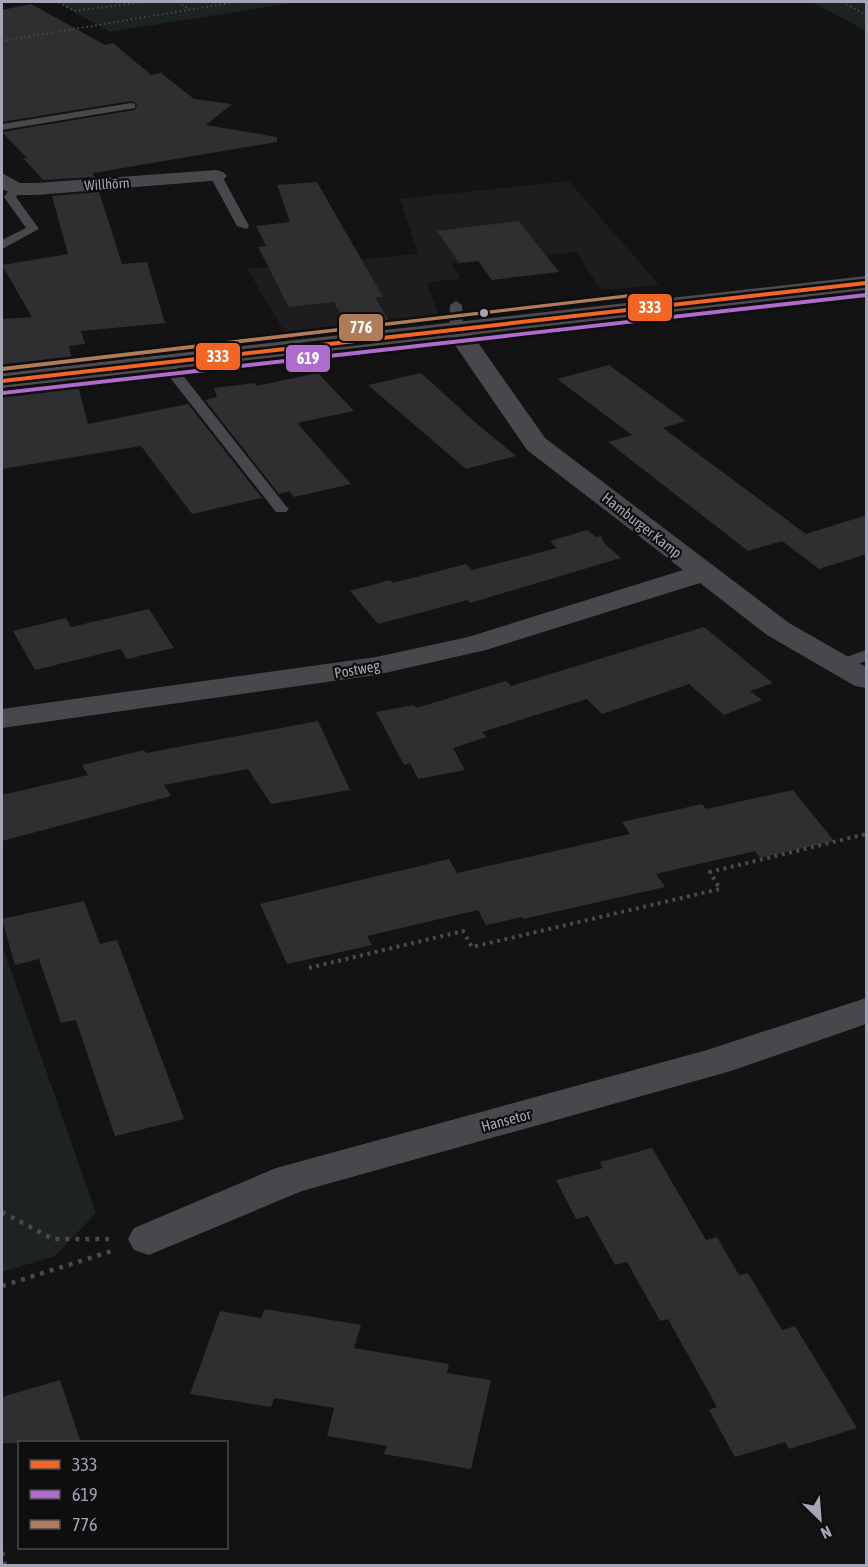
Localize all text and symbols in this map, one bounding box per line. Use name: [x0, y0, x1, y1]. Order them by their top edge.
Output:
street label: Willhörn: [84, 174, 130, 194]
line badge: 333: [627, 293, 673, 322]
text: 333: [639, 298, 661, 316]
unlabelled marker: [478, 307, 490, 319]
line badge: 776: [338, 313, 384, 342]
text: 776: [350, 318, 373, 336]
line badge: 333: [195, 342, 241, 371]
line badge: 619: [285, 344, 331, 373]
text: 333: [207, 347, 229, 365]
text: 619: [297, 349, 320, 367]
street label: Hamburger Kamp: [599, 489, 685, 561]
street label: Postweg: [333, 657, 382, 681]
street label: Hansetor: [479, 1105, 533, 1135]
legend: [18, 1441, 228, 1549]
text: 333: [72, 1454, 97, 1475]
text: 619: [72, 1484, 97, 1505]
north arrow: [790, 1489, 850, 1549]
text: 776: [72, 1514, 97, 1535]
text: N: [818, 1522, 834, 1543]

